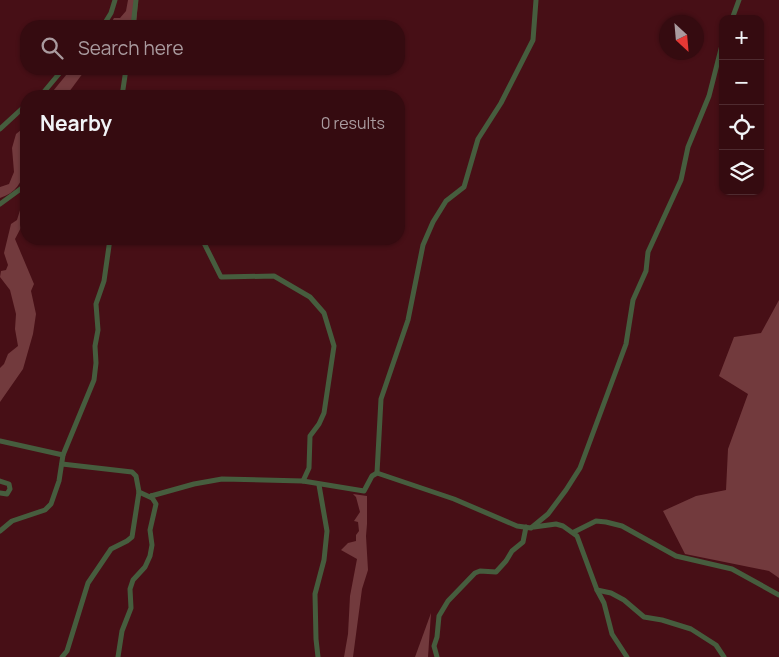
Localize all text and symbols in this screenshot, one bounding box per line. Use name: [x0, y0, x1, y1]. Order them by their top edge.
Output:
north arrow: [659, 15, 704, 60]
map controls: [719, 15, 764, 195]
button: +: [719, 15, 764, 60]
search box: [20, 20, 405, 75]
icon: search: [38, 34, 66, 62]
text: Search here: [78, 35, 184, 61]
button: −: [719, 60, 764, 105]
button: locate: [719, 105, 764, 150]
text: Nearby: [40, 109, 112, 137]
text: 0 results: [321, 112, 385, 134]
button: layers: [719, 150, 764, 195]

